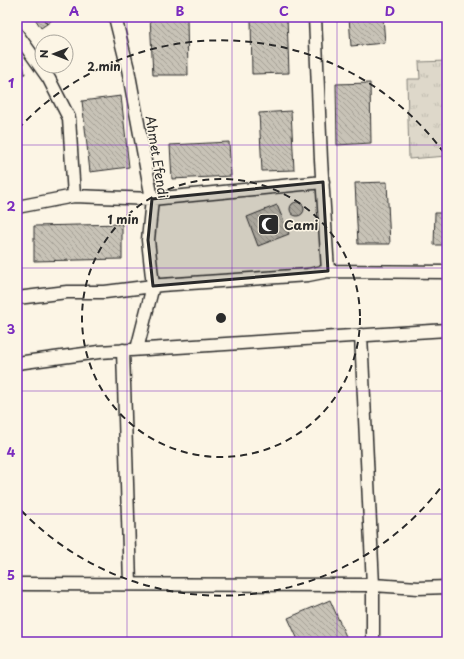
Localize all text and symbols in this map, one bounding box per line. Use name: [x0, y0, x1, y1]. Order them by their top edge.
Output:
text: A: [69, 1, 79, 20]
text: B: [176, 1, 185, 20]
text: C: [279, 1, 289, 20]
text: D: [385, 1, 395, 20]
north arrow: [34, 34, 74, 74]
text: N: [35, 49, 52, 58]
text: 2 min: [87, 57, 121, 75]
text: 1: [8, 73, 14, 92]
street label: Ahmet Efendi: [142, 114, 173, 200]
text: 2: [6, 196, 16, 215]
text: 1 min: [107, 210, 139, 228]
mosque icon: Cami: [255, 212, 281, 238]
place label: Cami: [284, 215, 318, 234]
centre of rings: [214, 311, 228, 325]
text: 3: [7, 319, 16, 338]
text: 4: [7, 442, 16, 461]
text: 5: [7, 565, 15, 584]

